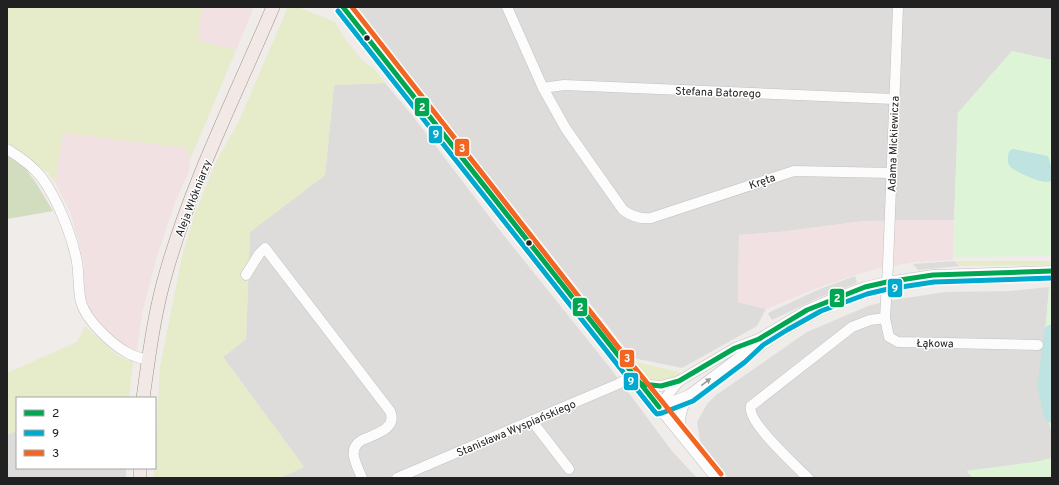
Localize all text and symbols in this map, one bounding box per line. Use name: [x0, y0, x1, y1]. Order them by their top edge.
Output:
unlabelled marker: [362, 33, 372, 43]
street label: Stefana Batorego: [675, 85, 761, 101]
street label: Adama Mickiewicza: [885, 96, 903, 192]
line badge: 2: [414, 97, 430, 117]
text: 2: [419, 101, 425, 115]
line badge: 9: [428, 125, 443, 144]
text: 9: [433, 128, 440, 142]
line badge: 3: [454, 138, 470, 157]
text: 3: [459, 142, 465, 156]
street label: Aleja Włókniarzy: [173, 158, 215, 239]
street label: Kręta: [747, 171, 778, 193]
unlabelled marker: [524, 238, 534, 248]
line badge: 9: [887, 278, 903, 298]
text: 9: [892, 282, 899, 296]
line badge: 2: [829, 288, 845, 308]
text: 2: [834, 292, 840, 306]
line badge: 2: [572, 297, 588, 317]
text: 2: [577, 301, 583, 315]
street label: Łąkowa: [916, 337, 954, 351]
line badge: 3: [619, 349, 635, 368]
text: 3: [624, 352, 630, 366]
line badge: 9: [623, 372, 639, 391]
text: 9: [628, 375, 635, 389]
one-way arrow: [700, 378, 711, 386]
legend: [16, 397, 156, 469]
street label: Stanisława Wyspiańskiego: [455, 397, 578, 460]
text: 2: [52, 406, 59, 422]
text: 9: [52, 426, 59, 442]
text: 3: [52, 446, 59, 462]

